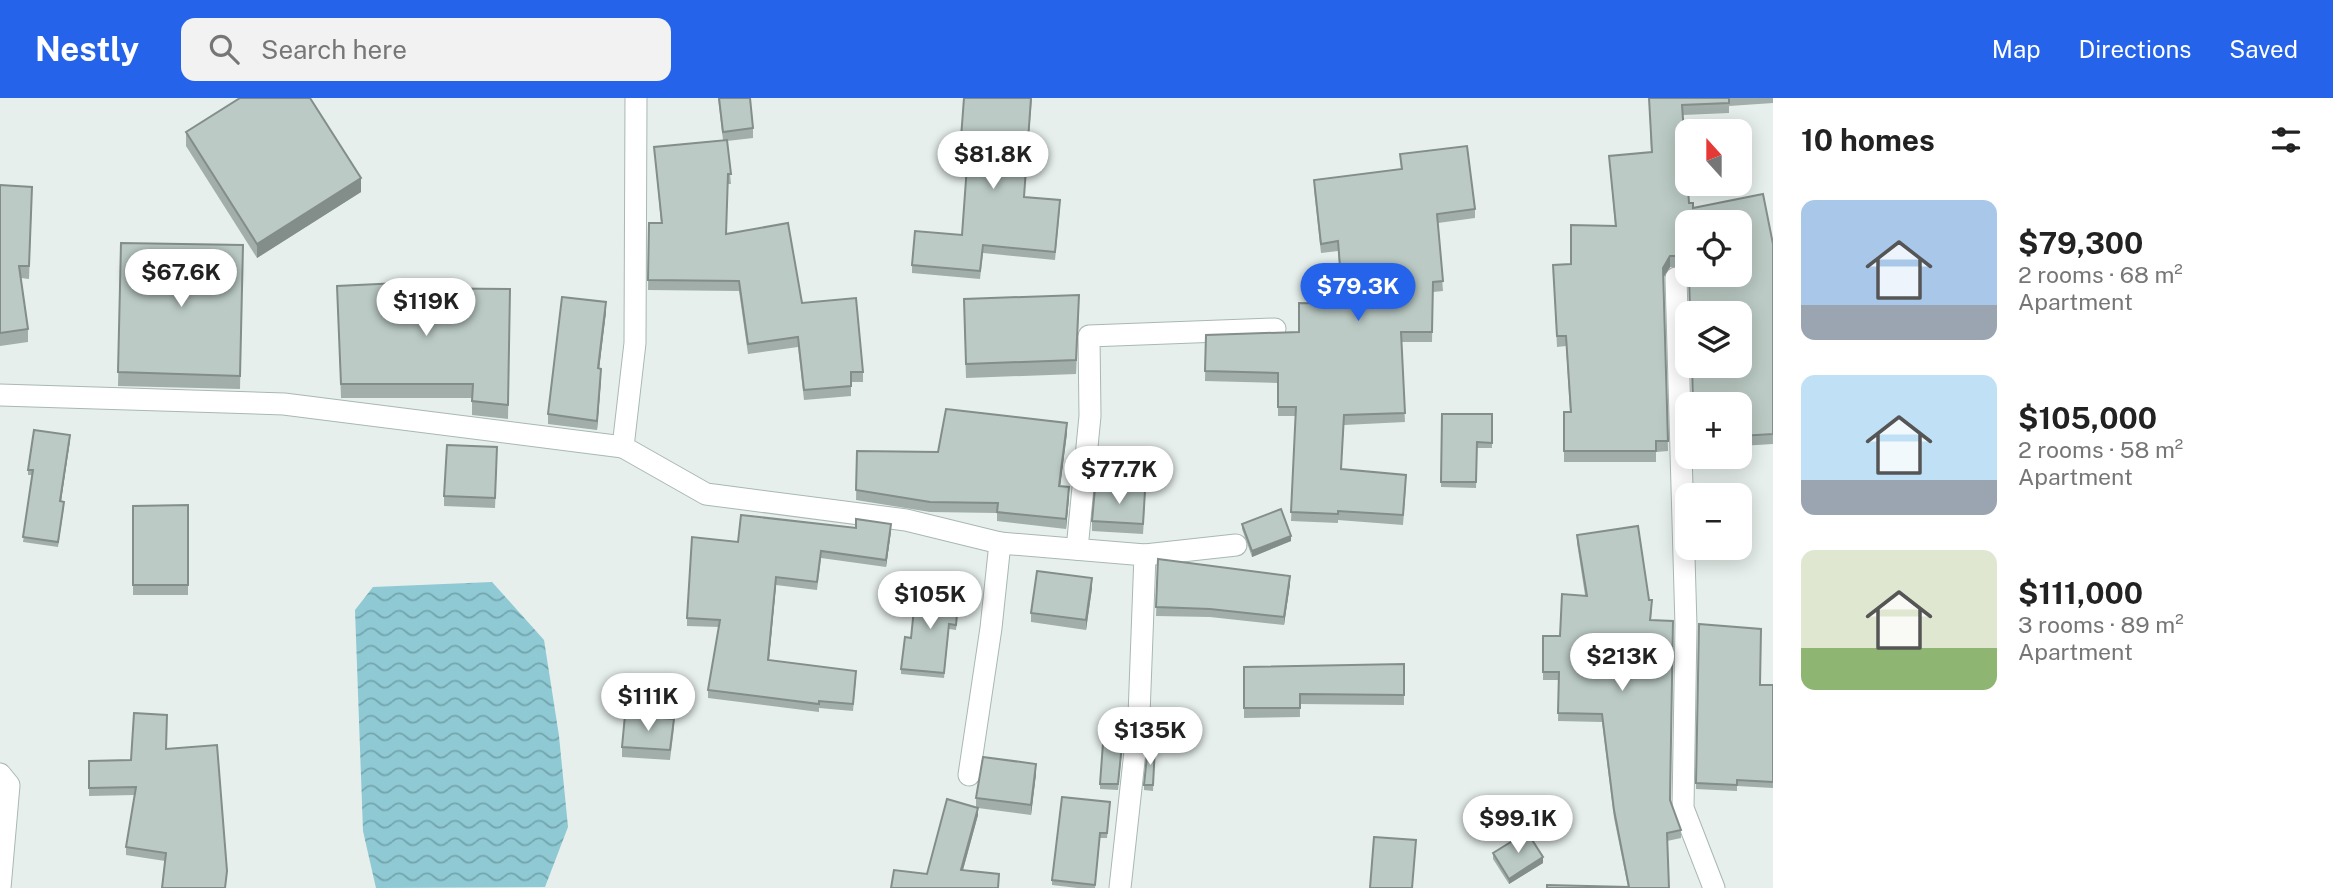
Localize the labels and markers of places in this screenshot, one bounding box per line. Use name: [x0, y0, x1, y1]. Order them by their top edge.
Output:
pin: $81.8K: [936, 132, 1050, 191]
pin: $67.6K: [124, 250, 238, 309]
pin: $79.3K: [1301, 264, 1415, 323]
pin: $119K: [377, 278, 475, 338]
pin: $77.7K: [1062, 446, 1176, 506]
pin: $105K: [881, 572, 979, 631]
pin: $213K: [1573, 634, 1671, 693]
pin: $111K: [599, 674, 697, 733]
pin: $135K: [1101, 708, 1199, 767]
pin: $99.1K: [1461, 796, 1575, 855]

